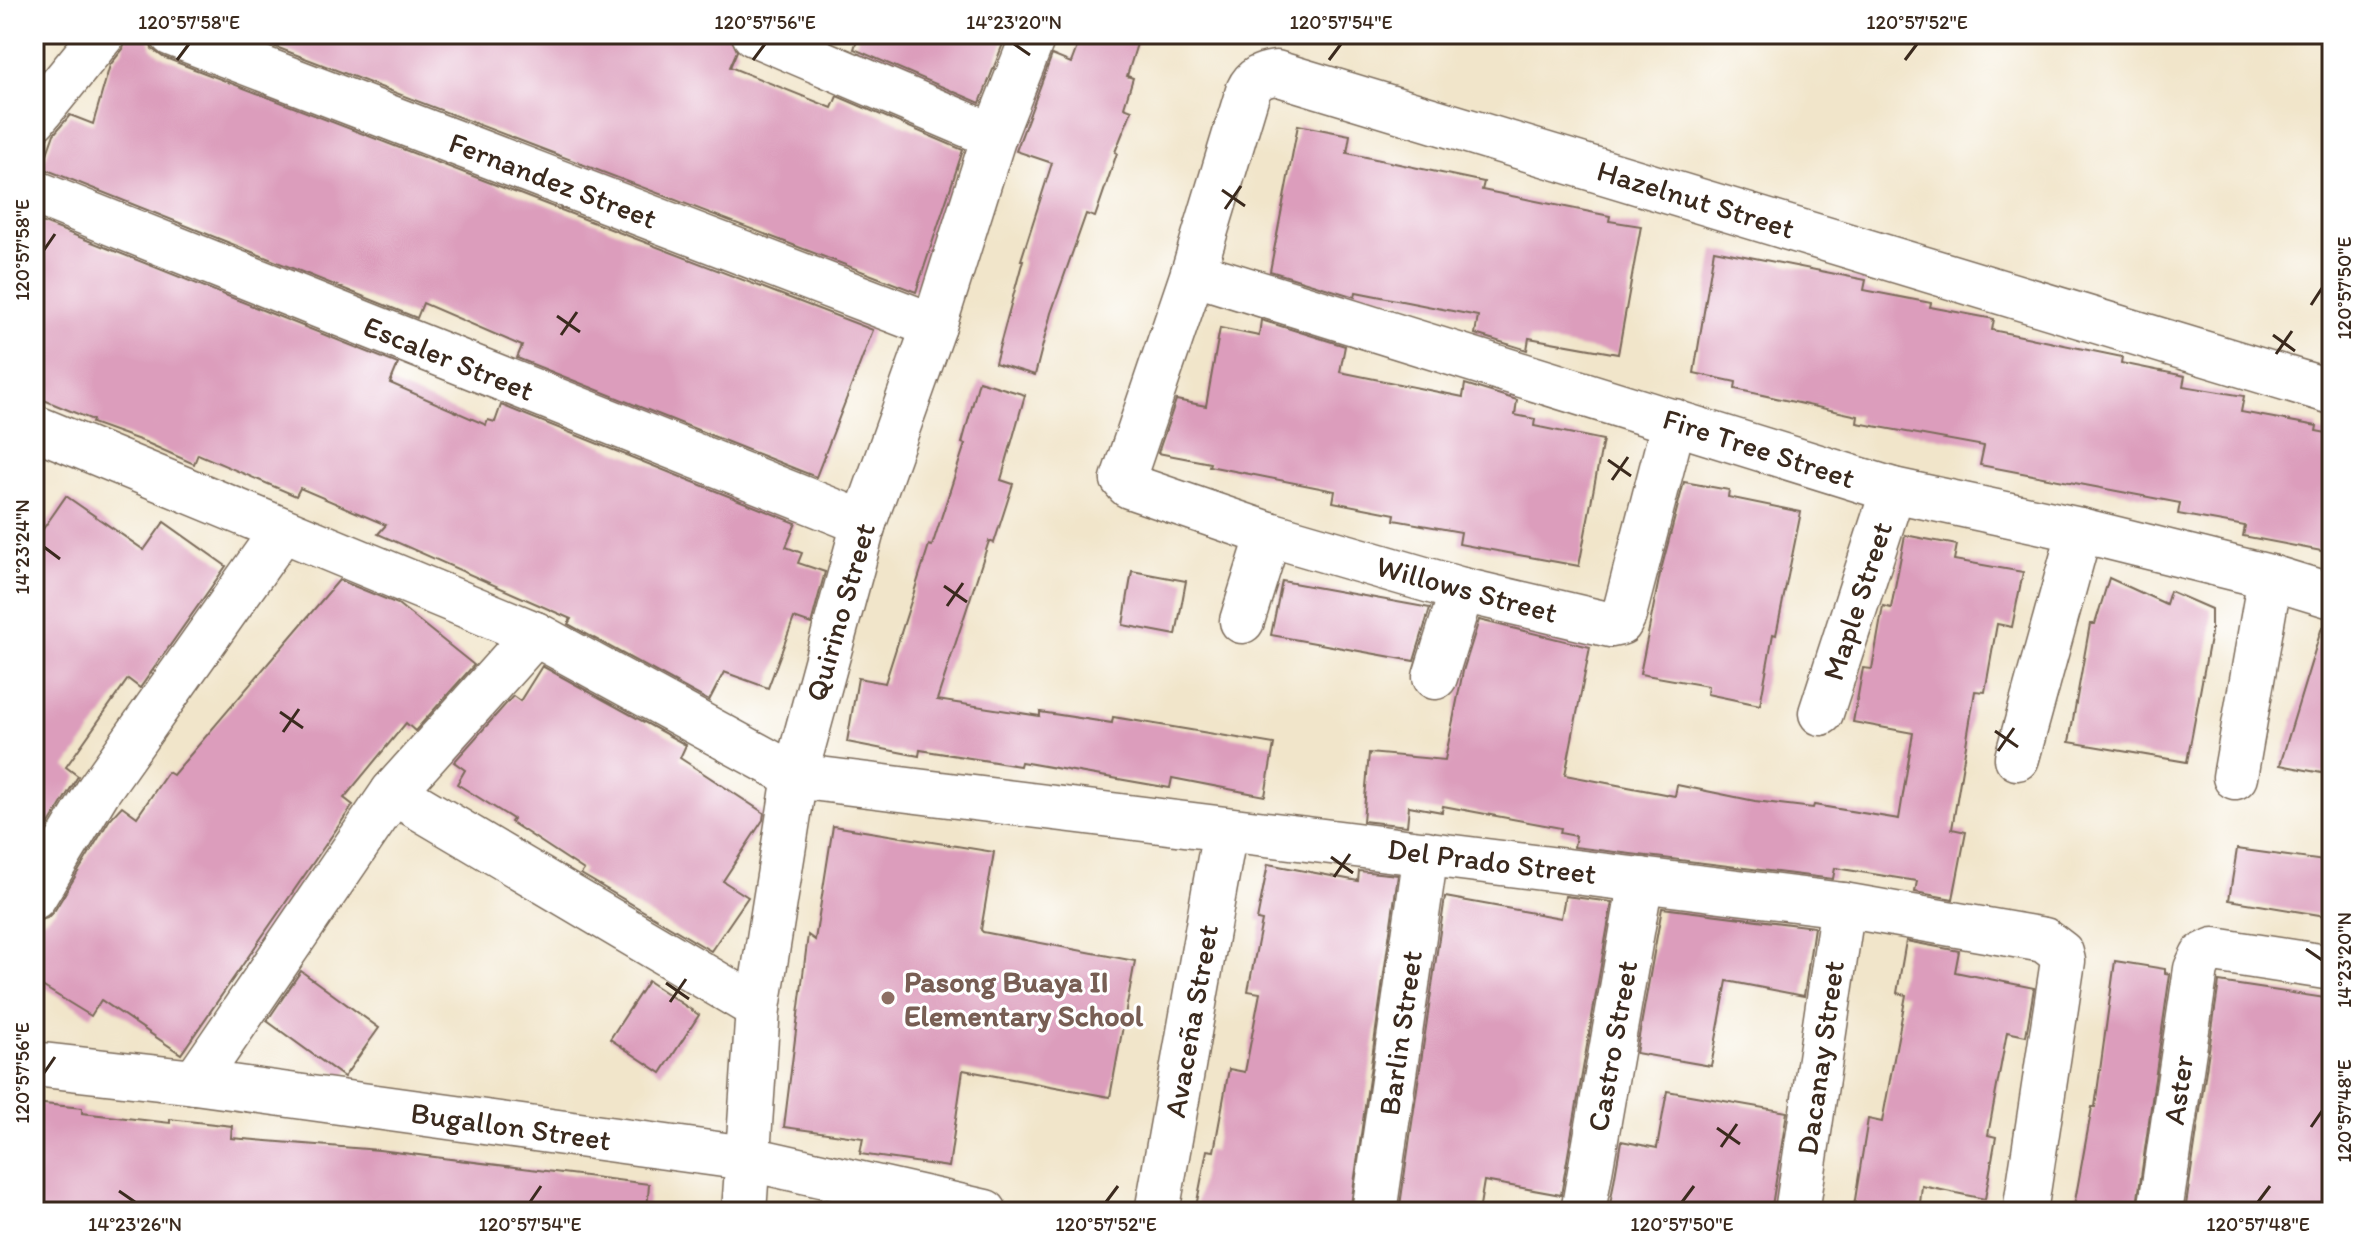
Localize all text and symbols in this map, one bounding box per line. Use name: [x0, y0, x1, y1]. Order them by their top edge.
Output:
text: 120°57'58"E: [138, 10, 240, 34]
text: 120°57'56"E: [714, 10, 816, 34]
text: 14°23'20"N: [966, 10, 1062, 34]
text: 120°57'54"E: [1289, 10, 1393, 34]
text: 120°57'52"E: [1866, 10, 1968, 34]
street label: Fernandez Street: [444, 123, 662, 237]
street label: Hazelnut Street: [1593, 151, 1799, 247]
text: 120°57'58"E: [10, 199, 34, 301]
text: 120°57'50"E: [2332, 236, 2356, 340]
street label: Escaler Street: [358, 307, 540, 409]
street label: Fire Tree Street: [1658, 400, 1860, 496]
text: 14°23'24"N: [10, 499, 34, 595]
street label: Maple Street: [1814, 517, 1900, 685]
street label: Quirino Street: [797, 519, 883, 705]
street label: Willows Street: [1372, 547, 1562, 631]
street label: Del Prado Street: [1385, 830, 1599, 892]
text: 14°23'20"N: [2332, 912, 2356, 1008]
street label: Avaceña Street: [1156, 922, 1226, 1120]
street label: Barlin Street: [1370, 948, 1430, 1118]
street label: Castro Street: [1579, 958, 1645, 1134]
street label: Dacanay Street: [1788, 958, 1852, 1158]
place label: Pasong Buaya II Elementary School: [904, 963, 1144, 1034]
marker: Pasong Buaya II Elementary School: [879, 989, 897, 1007]
text: 120°57'56"E: [10, 1022, 34, 1124]
street label: Aster: [2155, 1053, 2201, 1127]
text: 120°57'48"E: [2332, 1059, 2356, 1163]
street label: Bugallon Street: [408, 1094, 614, 1158]
text: 14°23'26"N: [88, 1212, 182, 1236]
text: 120°57'54"E: [478, 1212, 582, 1236]
text: 120°57'52"E: [1055, 1212, 1157, 1236]
text: 120°57'50"E: [1630, 1212, 1734, 1236]
text: 120°57'48"E: [2206, 1212, 2310, 1236]

